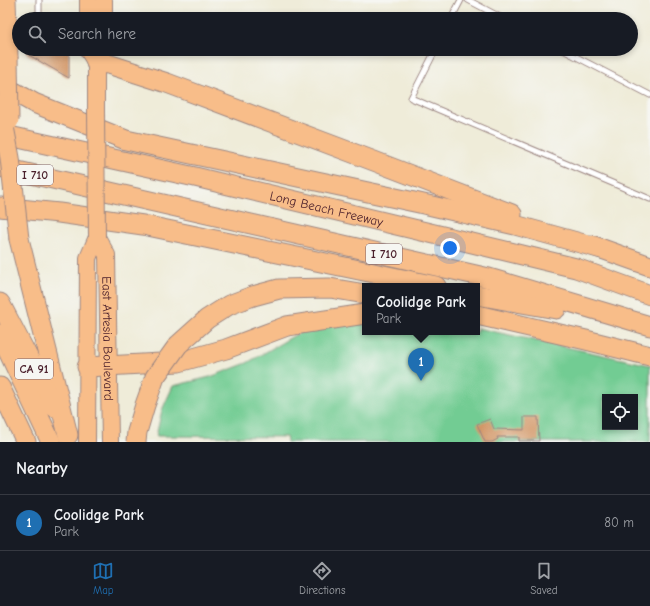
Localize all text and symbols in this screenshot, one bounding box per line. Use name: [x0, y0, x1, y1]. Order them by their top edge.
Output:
search box: [12, 12, 638, 56]
icon: search: [26, 23, 48, 45]
text: Search here: [58, 25, 136, 43]
road number: I 710: [17, 165, 53, 185]
street label: Long Beach Freeway: [268, 188, 385, 229]
your location: [440, 238, 460, 258]
road number: I 710: [366, 244, 402, 264]
street label: East Artesia Boulevard: [100, 276, 117, 401]
popup: [362, 283, 480, 335]
text: Coolidge Park: [376, 293, 466, 311]
text: Park: [376, 311, 401, 326]
pin: 1: [408, 348, 434, 381]
road number: CA 91: [15, 359, 53, 379]
map controls: [602, 394, 638, 430]
button: locate: [602, 394, 638, 430]
text: Nearby: [16, 459, 67, 478]
text: Coolidge Park: [54, 506, 144, 524]
text: 1: [26, 515, 32, 530]
text: 80 m: [604, 515, 634, 530]
text: Park: [54, 524, 79, 539]
tab: Map: [92, 560, 114, 597]
tab: Directions: [299, 560, 346, 597]
tab: Saved: [530, 560, 558, 597]

